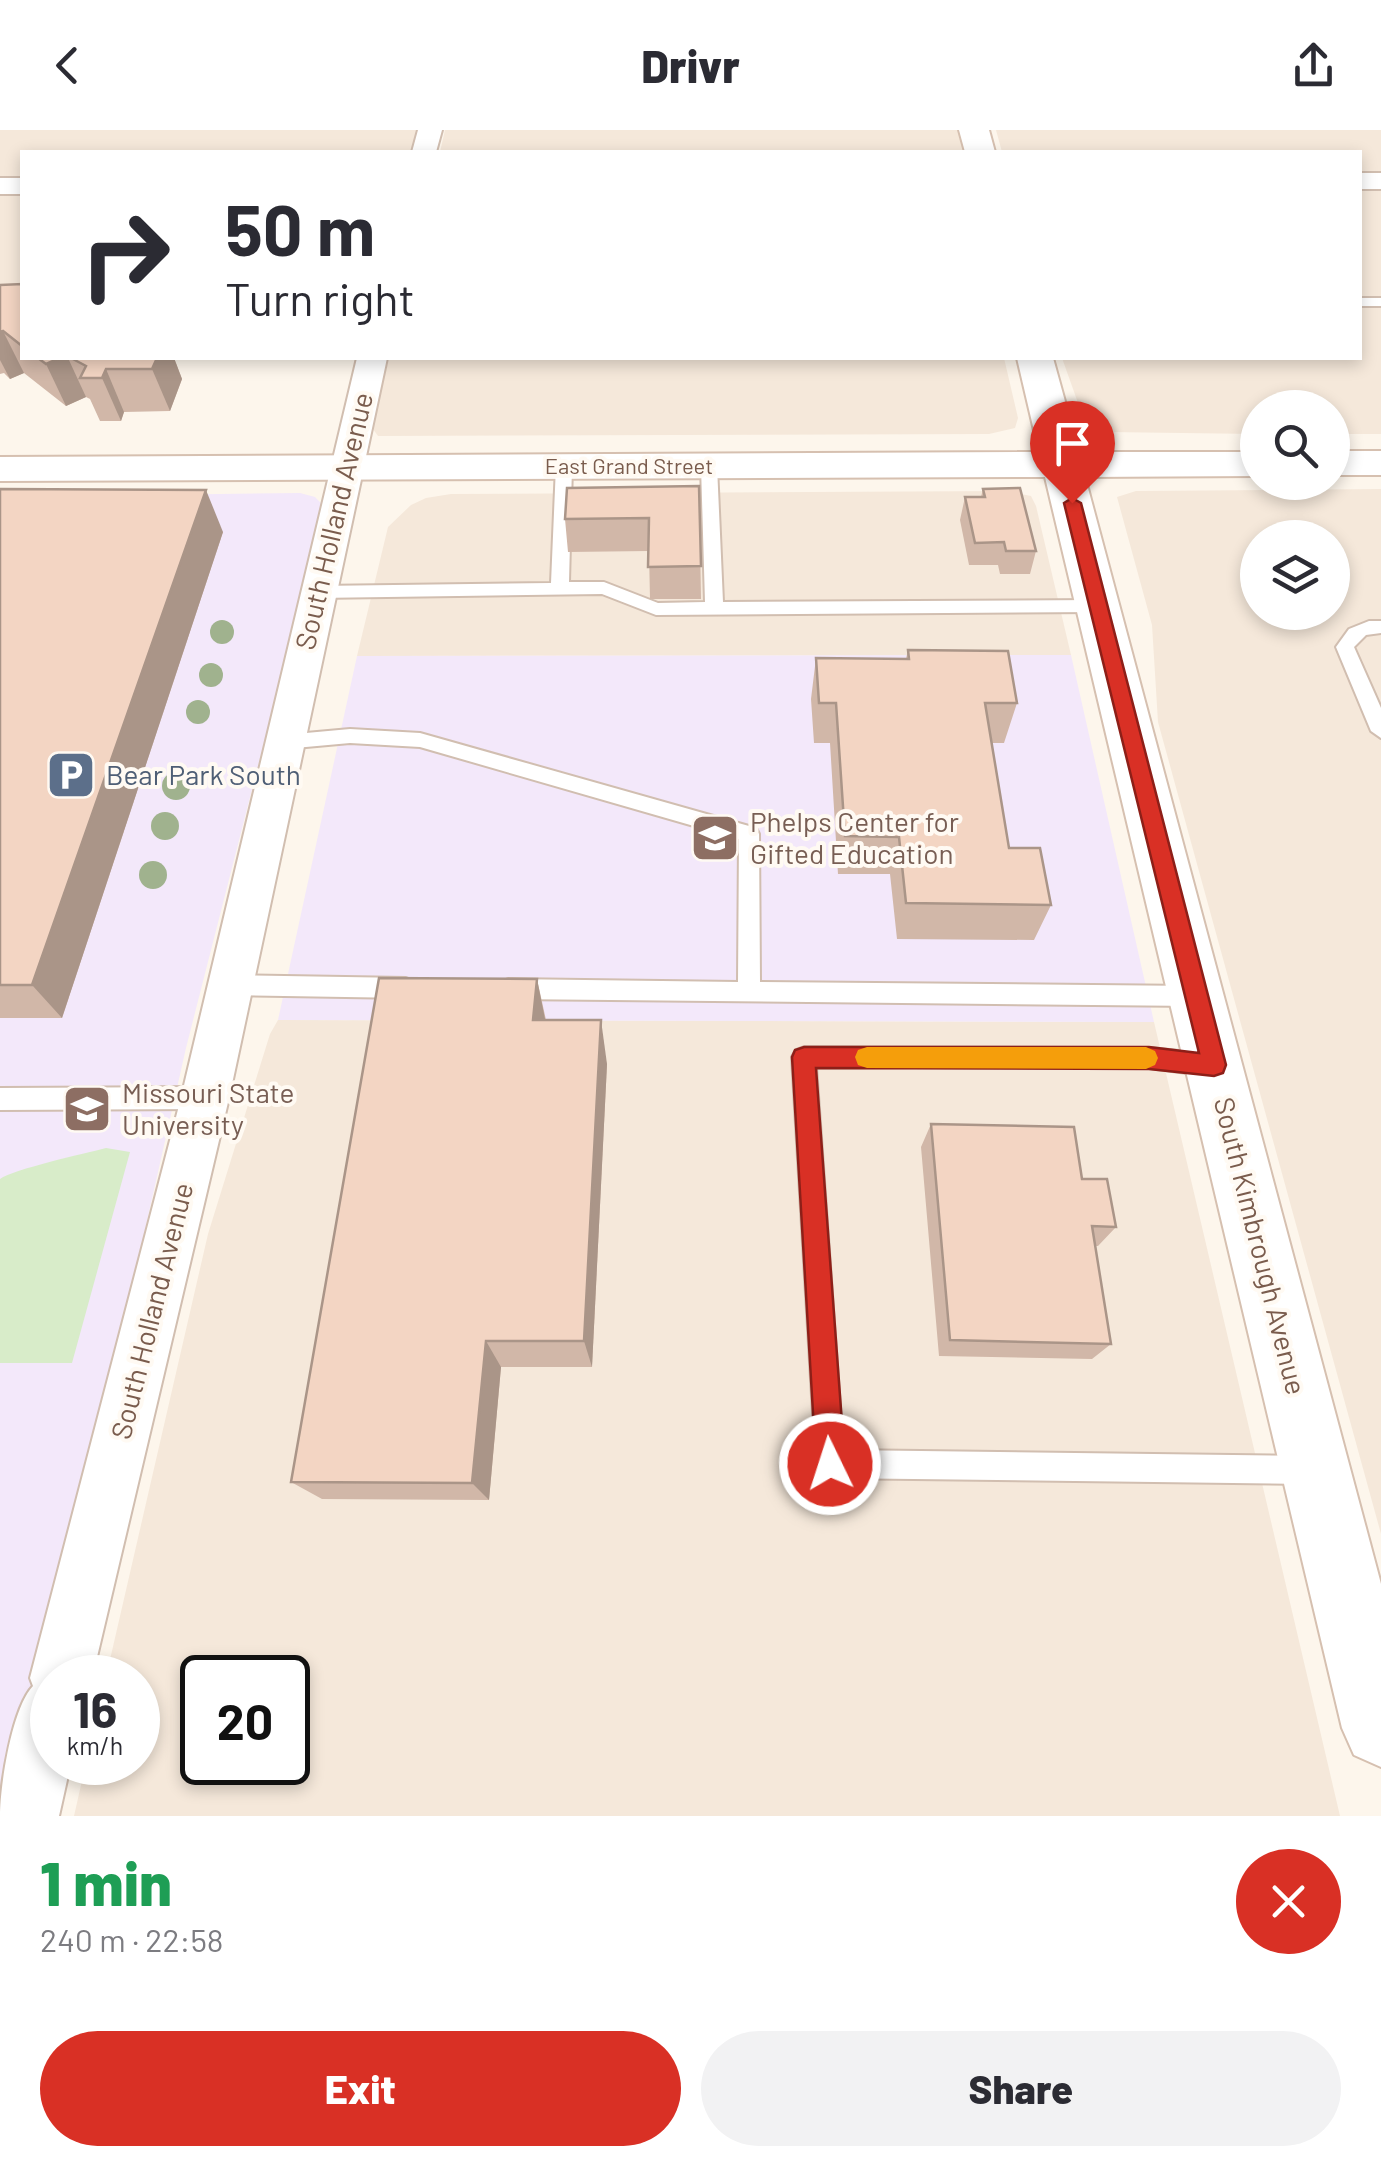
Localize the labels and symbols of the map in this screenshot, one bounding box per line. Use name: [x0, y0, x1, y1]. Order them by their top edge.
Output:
street label: South Holland Avenue: [287, 389, 379, 653]
pin: [1030, 401, 1115, 504]
street label: East Grand Street: [545, 452, 713, 478]
parking icon: Bear Park South: [45, 749, 97, 801]
place label: Bear Park South: [106, 757, 301, 791]
place label: Phelps Center for Gifted Education: [750, 804, 959, 870]
school or university icon: Phelps Center for Gifted Education: [689, 812, 741, 864]
place label: Missouri State University: [122, 1075, 294, 1141]
school or university icon: Missouri State University: [61, 1083, 113, 1135]
street label: South Kimbrough Avenue: [1208, 1094, 1314, 1398]
street label: South Holland Avenue: [103, 1179, 199, 1442]
position arrow: [778, 1412, 882, 1516]
speed limit sign: 20: [180, 1655, 310, 1785]

